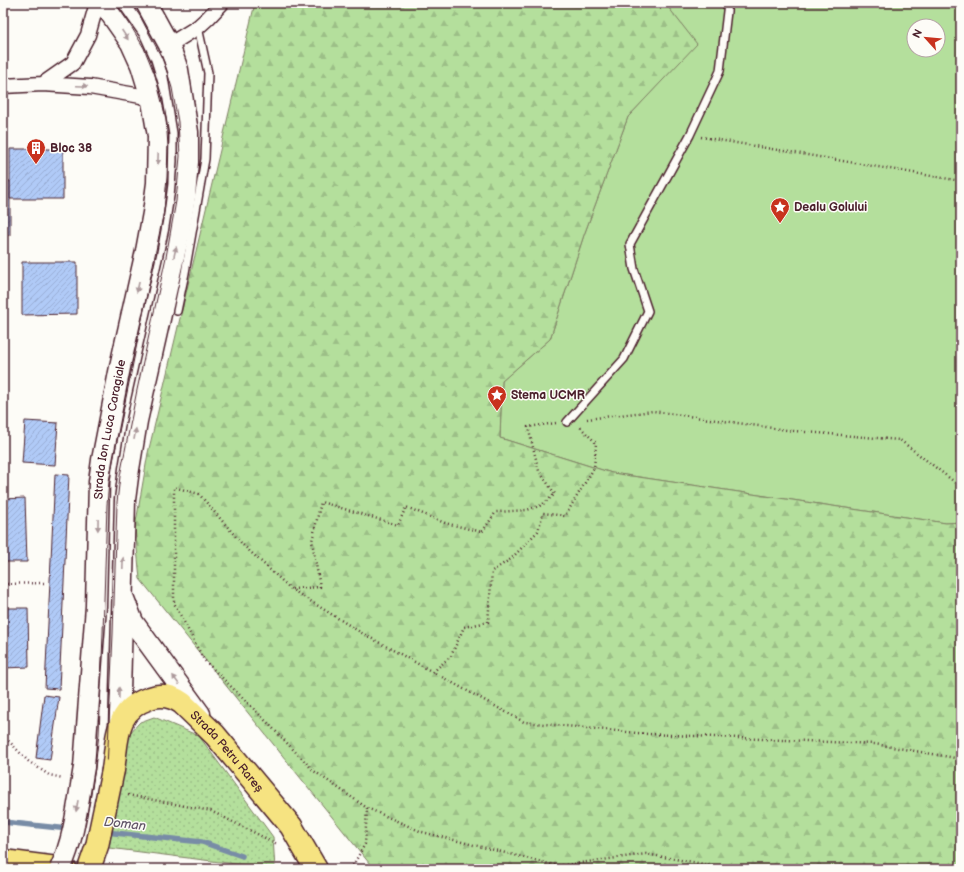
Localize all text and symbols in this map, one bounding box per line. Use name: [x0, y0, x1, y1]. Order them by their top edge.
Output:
north arrow: [906, 18, 946, 58]
text: N: [910, 27, 925, 40]
one-way arrow: [121, 30, 129, 40]
one-way arrow: [76, 83, 88, 90]
building icon: Bloc 38: [25, 137, 47, 165]
place label: Bloc 38: [50, 141, 92, 156]
one-way arrow: [154, 153, 161, 165]
place icon: Dealu Golului: [769, 196, 791, 224]
place label: Dealu Golului: [794, 200, 867, 215]
one-way arrow: [172, 246, 178, 258]
one-way arrow: [134, 281, 140, 293]
street label: Strada Ion Luca Caragiale: [92, 358, 129, 500]
place icon: Stema UCMR: [486, 384, 508, 412]
place label: Stema UCMR: [511, 388, 585, 403]
one-way arrow: [132, 428, 138, 440]
one-way arrow: [95, 519, 101, 532]
one-way arrow: [120, 557, 127, 569]
one-way arrow: [172, 675, 180, 686]
one-way arrow: [116, 687, 123, 699]
street label: Strada Petru Rareș: [187, 708, 266, 795]
one-way arrow: [74, 800, 80, 812]
water label: Doman: [103, 814, 147, 834]

